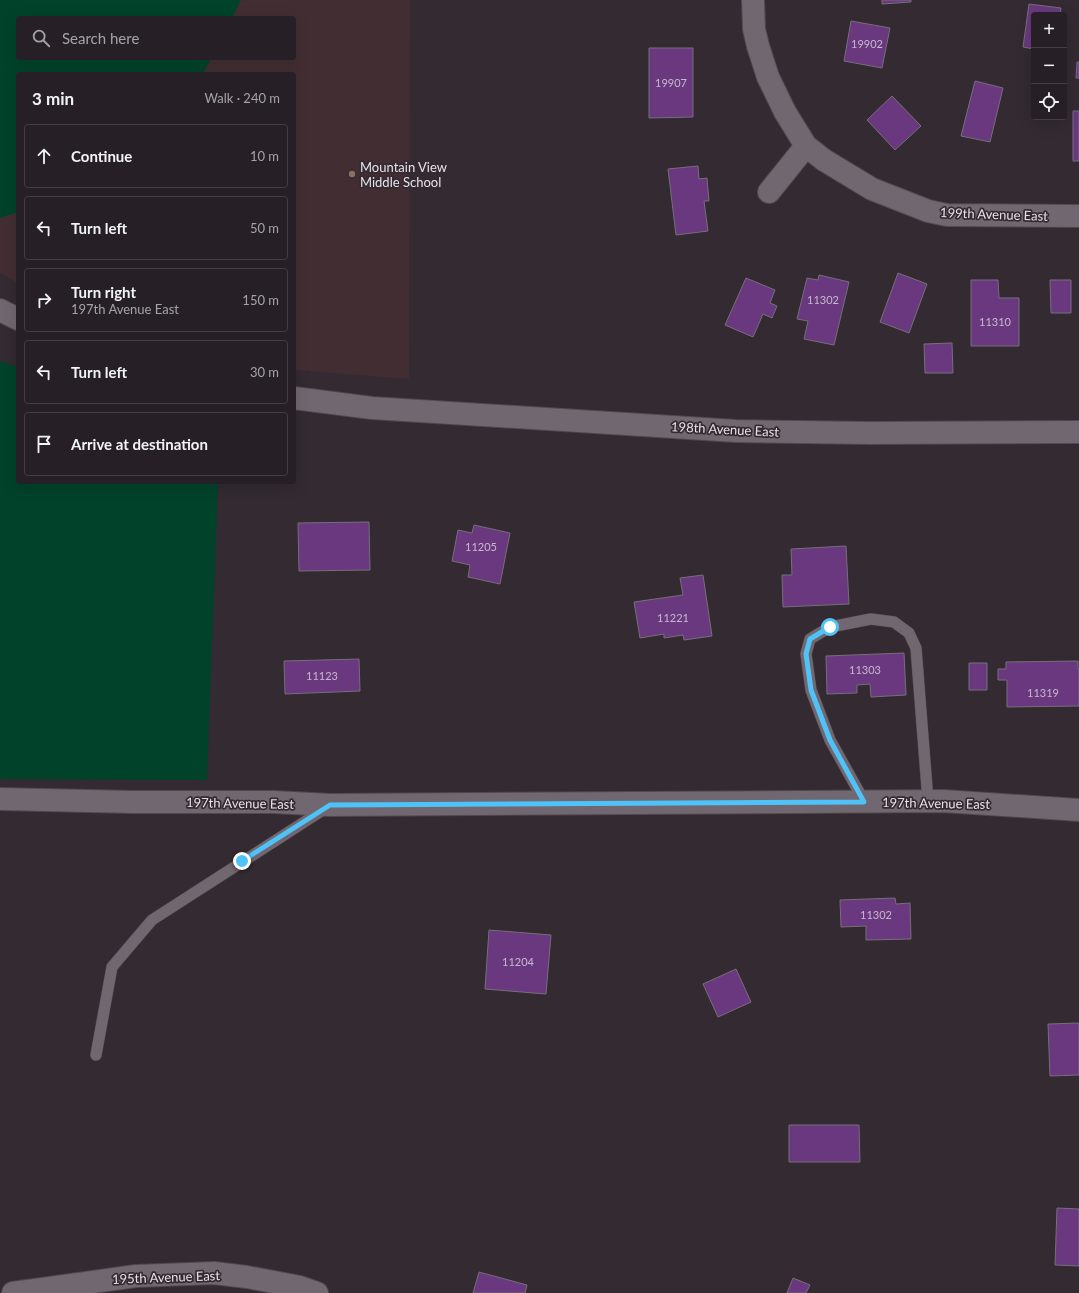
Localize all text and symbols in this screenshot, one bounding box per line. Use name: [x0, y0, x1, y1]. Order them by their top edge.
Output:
map controls: [1031, 12, 1067, 120]
button: +: [1031, 12, 1067, 48]
search box: [16, 16, 296, 60]
icon: search: [30, 27, 52, 49]
text: Search here: [62, 29, 139, 47]
house number: 19902: [851, 37, 883, 50]
button: −: [1031, 48, 1067, 84]
house number: 19907: [655, 76, 687, 89]
button: locate: [1031, 84, 1067, 120]
text: 3 min: [32, 88, 74, 109]
text: Walk · 240 m: [204, 90, 280, 106]
icon: ahead: [33, 145, 55, 167]
text: Continue: [71, 147, 132, 165]
text: 10 m: [250, 148, 279, 164]
place label: Mountain View Middle School: [360, 159, 447, 190]
marker: Mountain View Middle School: [347, 169, 357, 179]
street label: 199th Avenue East: [940, 204, 1049, 224]
icon: left: [33, 217, 55, 239]
text: Turn left: [71, 219, 127, 237]
text: 50 m: [250, 220, 279, 236]
text: Turn right: [71, 283, 136, 301]
icon: right: [33, 289, 55, 311]
text: 150 m: [242, 292, 279, 308]
house number: 11302: [807, 293, 839, 306]
text: 197th Avenue East: [71, 301, 179, 317]
house number: 11310: [979, 315, 1012, 328]
icon: left: [33, 361, 55, 383]
text: Turn left: [71, 363, 127, 381]
text: 30 m: [250, 364, 279, 380]
street label: 198th Avenue East: [671, 418, 780, 440]
icon: arrive: [33, 433, 55, 455]
text: Arrive at destination: [71, 435, 208, 453]
house number: 11205: [465, 540, 497, 553]
house number: 11221: [657, 611, 689, 624]
route start: [821, 618, 839, 636]
house number: 11303: [849, 663, 881, 676]
house number: 11123: [306, 669, 338, 682]
house number: 11319: [1027, 686, 1059, 699]
street label: 197th Avenue East: [186, 794, 294, 812]
street label: 197th Avenue East: [882, 794, 990, 812]
route end: [233, 852, 251, 870]
house number: 11302: [860, 908, 892, 921]
house number: 11204: [502, 955, 535, 968]
street label: 195th Avenue East: [112, 1267, 221, 1287]

